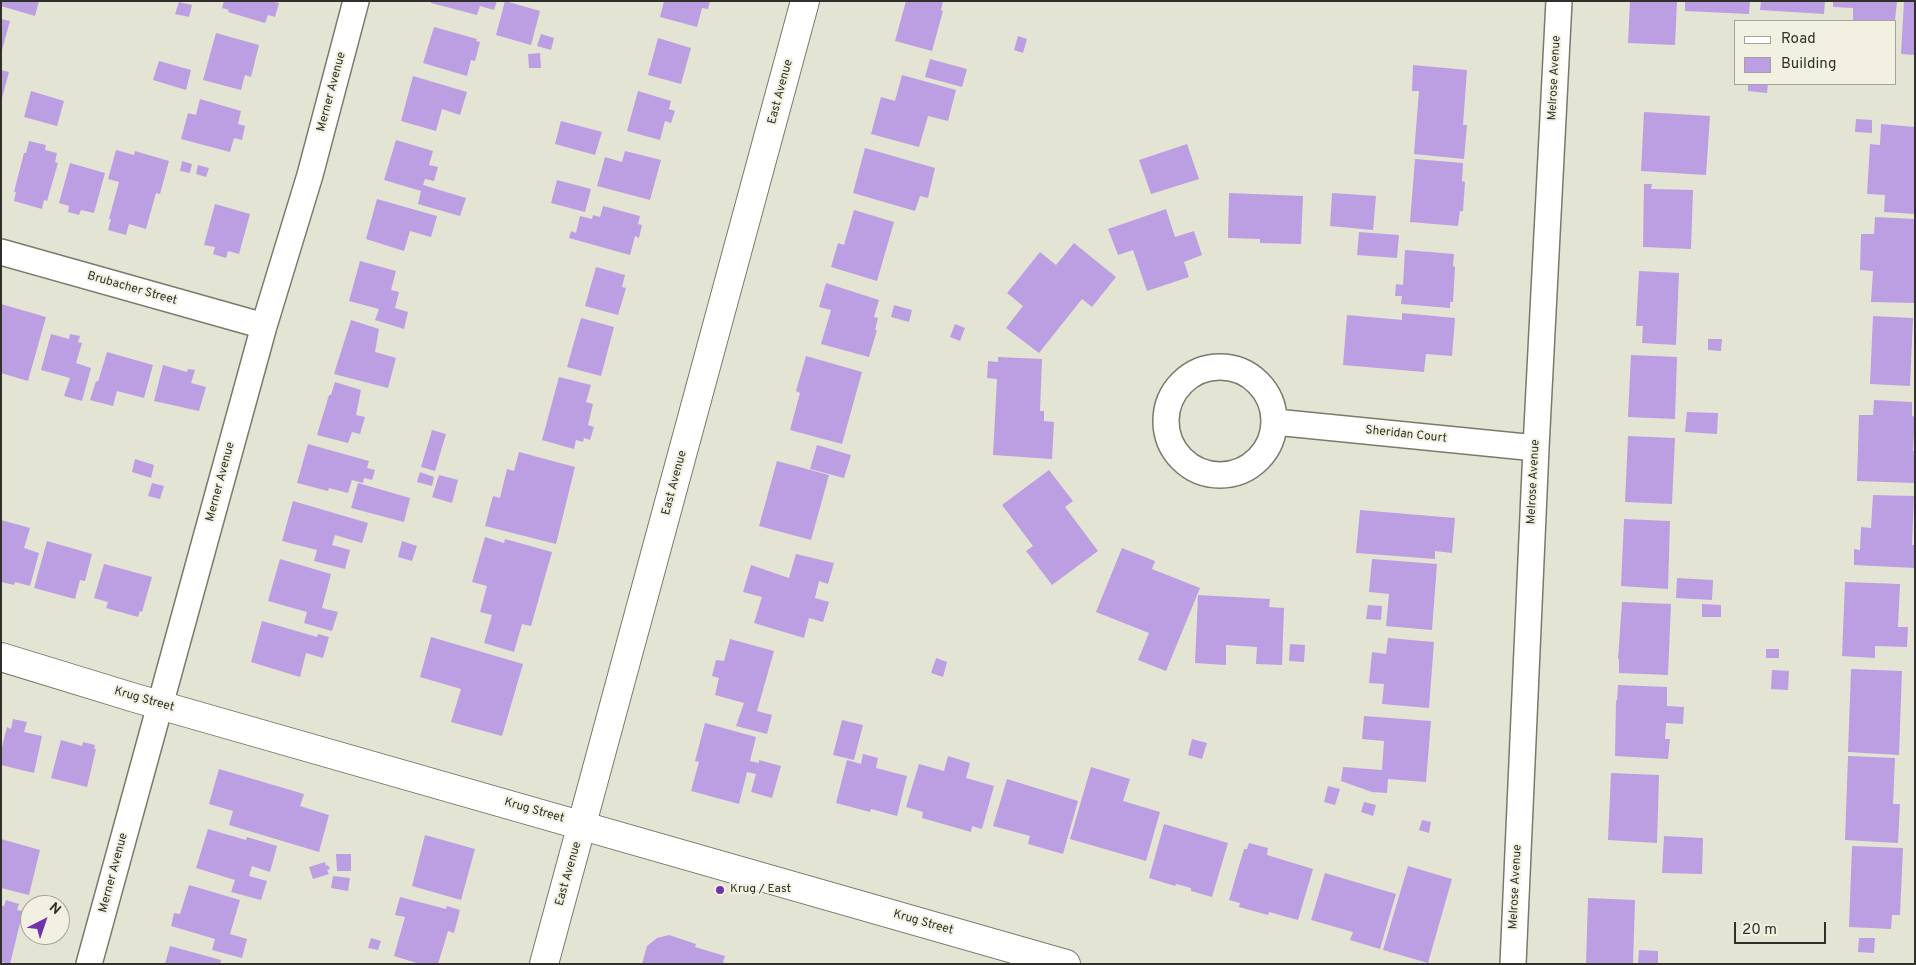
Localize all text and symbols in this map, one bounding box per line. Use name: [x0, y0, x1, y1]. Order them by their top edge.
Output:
legend: [1734, 20, 1896, 85]
text: Road: [1781, 30, 1816, 49]
street label: Melrose Avenue: [1546, 35, 1564, 121]
street label: Merner Avenue: [314, 51, 350, 133]
text: Building: [1781, 55, 1836, 74]
street label: East Avenue: [765, 58, 797, 126]
street label: Brubacher Street: [85, 269, 179, 309]
street label: Sheridan Court: [1365, 424, 1447, 446]
street label: Melrose Avenue: [1525, 439, 1543, 525]
street label: Merner Avenue: [203, 441, 239, 523]
street label: East Avenue: [659, 449, 691, 517]
street label: Krug Street: [112, 685, 176, 715]
street label: Krug Street: [502, 796, 566, 826]
street label: Merner Avenue: [96, 832, 132, 914]
street label: East Avenue: [553, 840, 585, 908]
street label: Melrose Avenue: [1507, 844, 1525, 930]
place label: Krug / East: [730, 883, 791, 897]
marker: Krug / East: [714, 884, 726, 896]
north arrow: [20, 895, 70, 945]
text: N: [45, 899, 64, 919]
street label: Krug Street: [891, 908, 955, 938]
scale bar: [1736, 912, 1828, 944]
text: 20 m: [1742, 921, 1777, 940]

